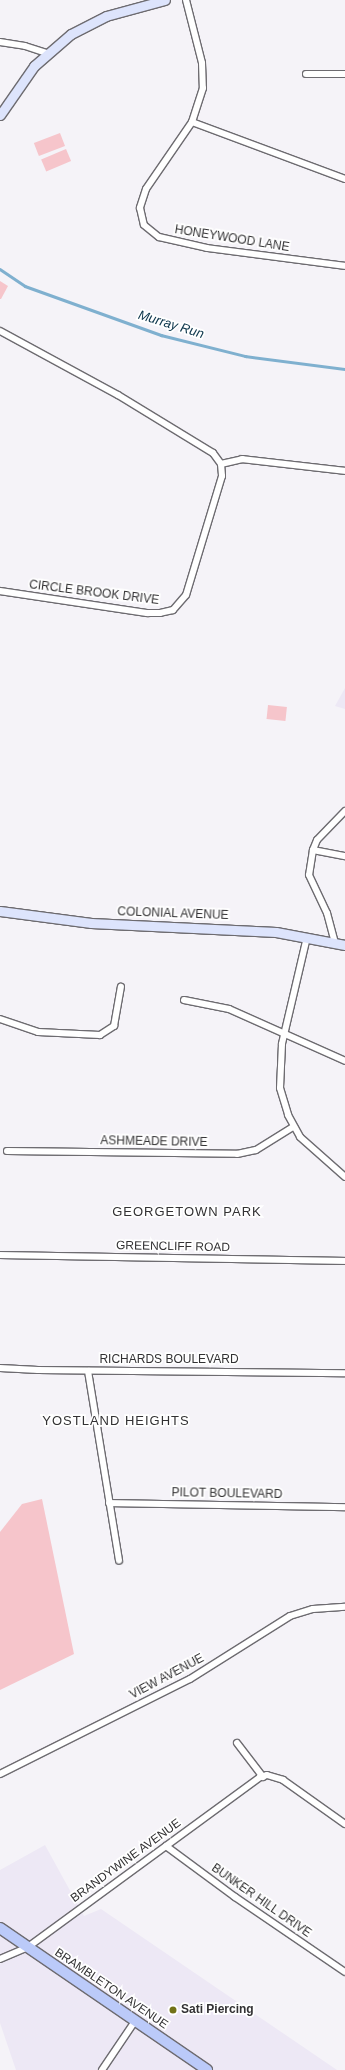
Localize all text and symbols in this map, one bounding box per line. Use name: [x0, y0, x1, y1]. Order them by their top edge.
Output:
street label: HONEYWOOD LANE: [174, 223, 290, 255]
water label: Murray Run: [136, 308, 206, 342]
street label: CIRCLE BROOK DRIVE: [28, 578, 160, 608]
street label: COLONIAL AVENUE: [117, 905, 229, 923]
street label: ASHMEADE DRIVE: [100, 1134, 208, 1150]
district label: GEORGETOWN PARK: [112, 1204, 262, 1220]
street label: GREENCLIFF ROAD: [116, 1239, 230, 1255]
street label: RICHARDS BOULEVARD: [99, 1353, 239, 1367]
district label: YOSTLAND HEIGHTS: [42, 1413, 190, 1429]
street label: PILOT BOULEVARD: [171, 1486, 283, 1502]
street label: VIEW AVENUE: [127, 1651, 207, 1703]
street label: BRANDYWINE AVENUE: [68, 1816, 184, 1906]
street label: BUNKER HILL DRIVE: [208, 1861, 314, 1941]
street label: BRAMBLETON AVENUE: [51, 1945, 171, 2033]
place label: Sati Piercing: [181, 2003, 254, 2017]
marker: Sati Piercing: [168, 2005, 178, 2015]

